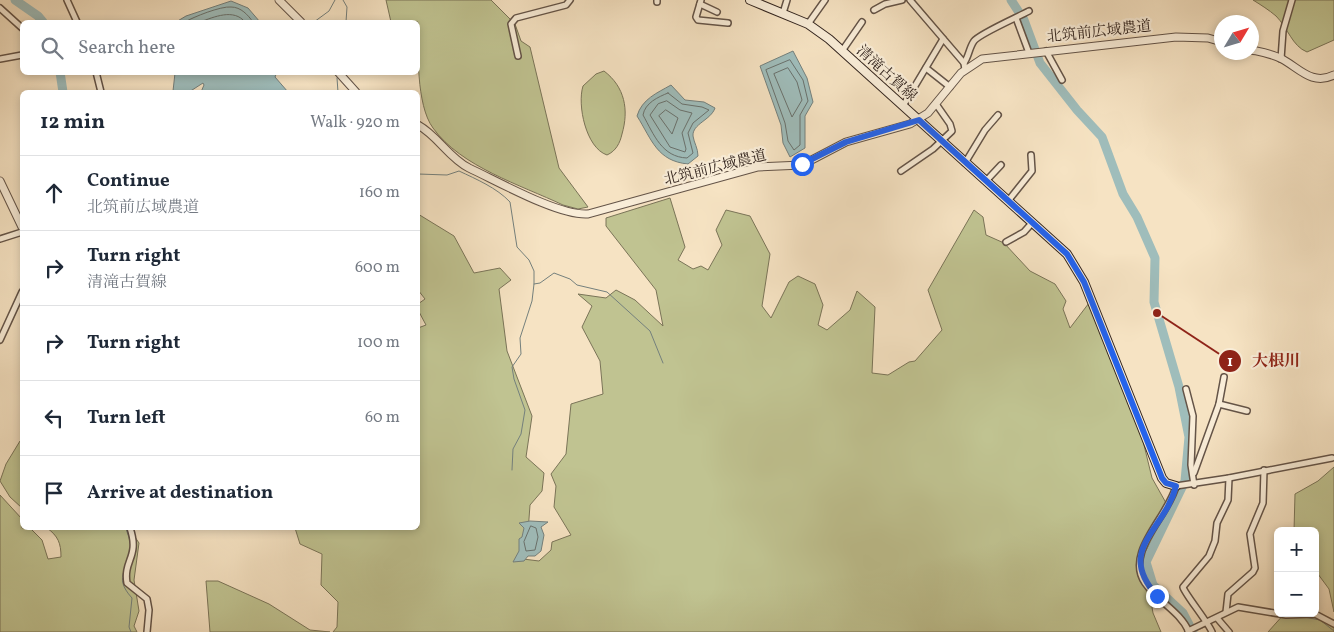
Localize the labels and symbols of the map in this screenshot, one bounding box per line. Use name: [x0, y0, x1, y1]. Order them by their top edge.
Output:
north arrow: [1214, 15, 1259, 60]
street label: 北筑前広域農道: [1046, 17, 1152, 48]
street label: 清滝古賀線: [851, 41, 921, 107]
street label: 北筑前広域農道: [662, 146, 769, 191]
route start: [791, 153, 814, 176]
callout: 大根川: [1217, 345, 1310, 376]
text: 大根川: [1252, 351, 1300, 373]
text: 1: [1227, 352, 1233, 373]
route end: [1146, 585, 1169, 608]

